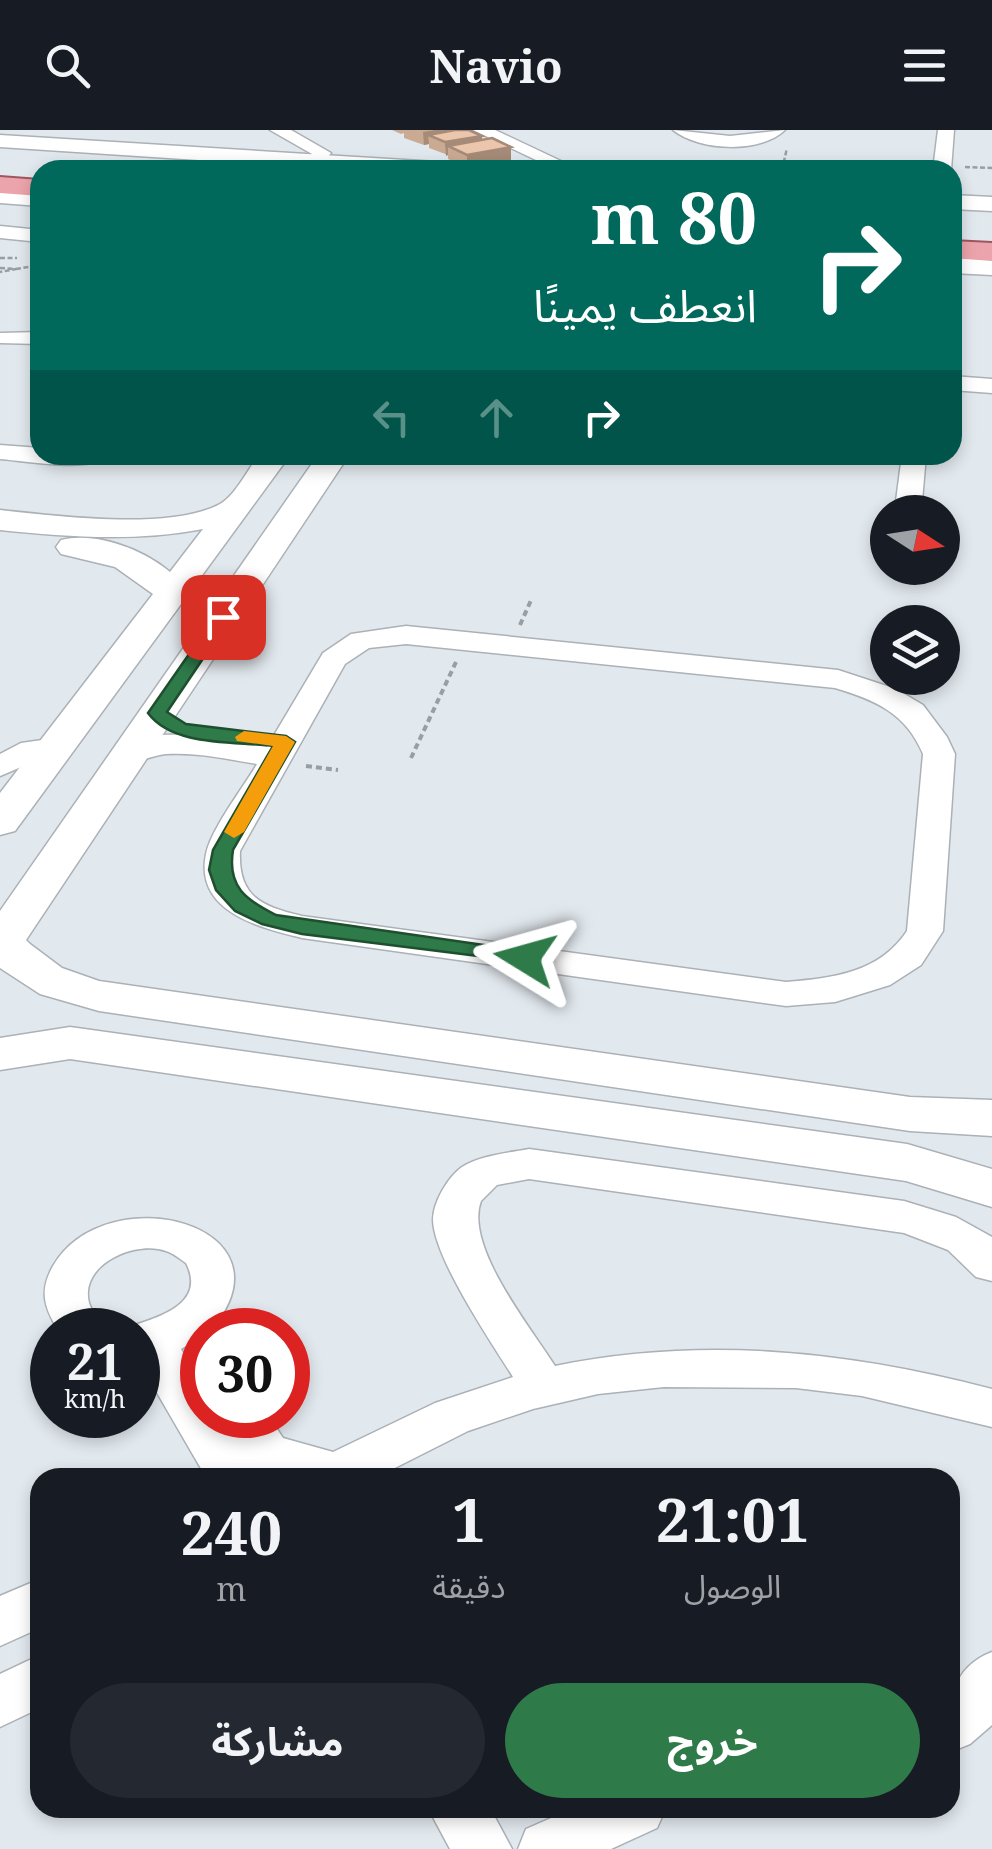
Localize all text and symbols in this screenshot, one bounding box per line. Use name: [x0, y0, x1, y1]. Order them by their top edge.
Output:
text: Navio: [429, 35, 563, 96]
icon: search: [40, 38, 95, 93]
icon: menu: [897, 38, 952, 93]
text: 80 m: [591, 169, 757, 265]
icon: right: [792, 200, 922, 330]
text: انعطف يمينًا: [533, 274, 757, 335]
icon: left: [364, 390, 419, 445]
icon: ahead: [469, 390, 524, 445]
icon: right: [574, 390, 629, 445]
north arrow: [870, 495, 960, 585]
map controls: [870, 495, 960, 695]
pin: [181, 575, 266, 660]
icon: arrive: [196, 590, 251, 645]
button: layers: [870, 605, 960, 695]
position arrow: [473, 906, 577, 1010]
speed limit sign: 30: [180, 1308, 310, 1438]
text: 21: [67, 1327, 123, 1395]
text: km/h: [64, 1381, 126, 1415]
text: 1: [452, 1478, 486, 1560]
text: 21:01: [656, 1478, 810, 1560]
text: 240: [180, 1491, 282, 1573]
text: دقيقة: [433, 1564, 505, 1607]
text: الوصول: [684, 1564, 781, 1607]
text: m: [216, 1567, 246, 1610]
button: مشاركة: [70, 1683, 485, 1798]
button: خروج: [505, 1683, 920, 1798]

